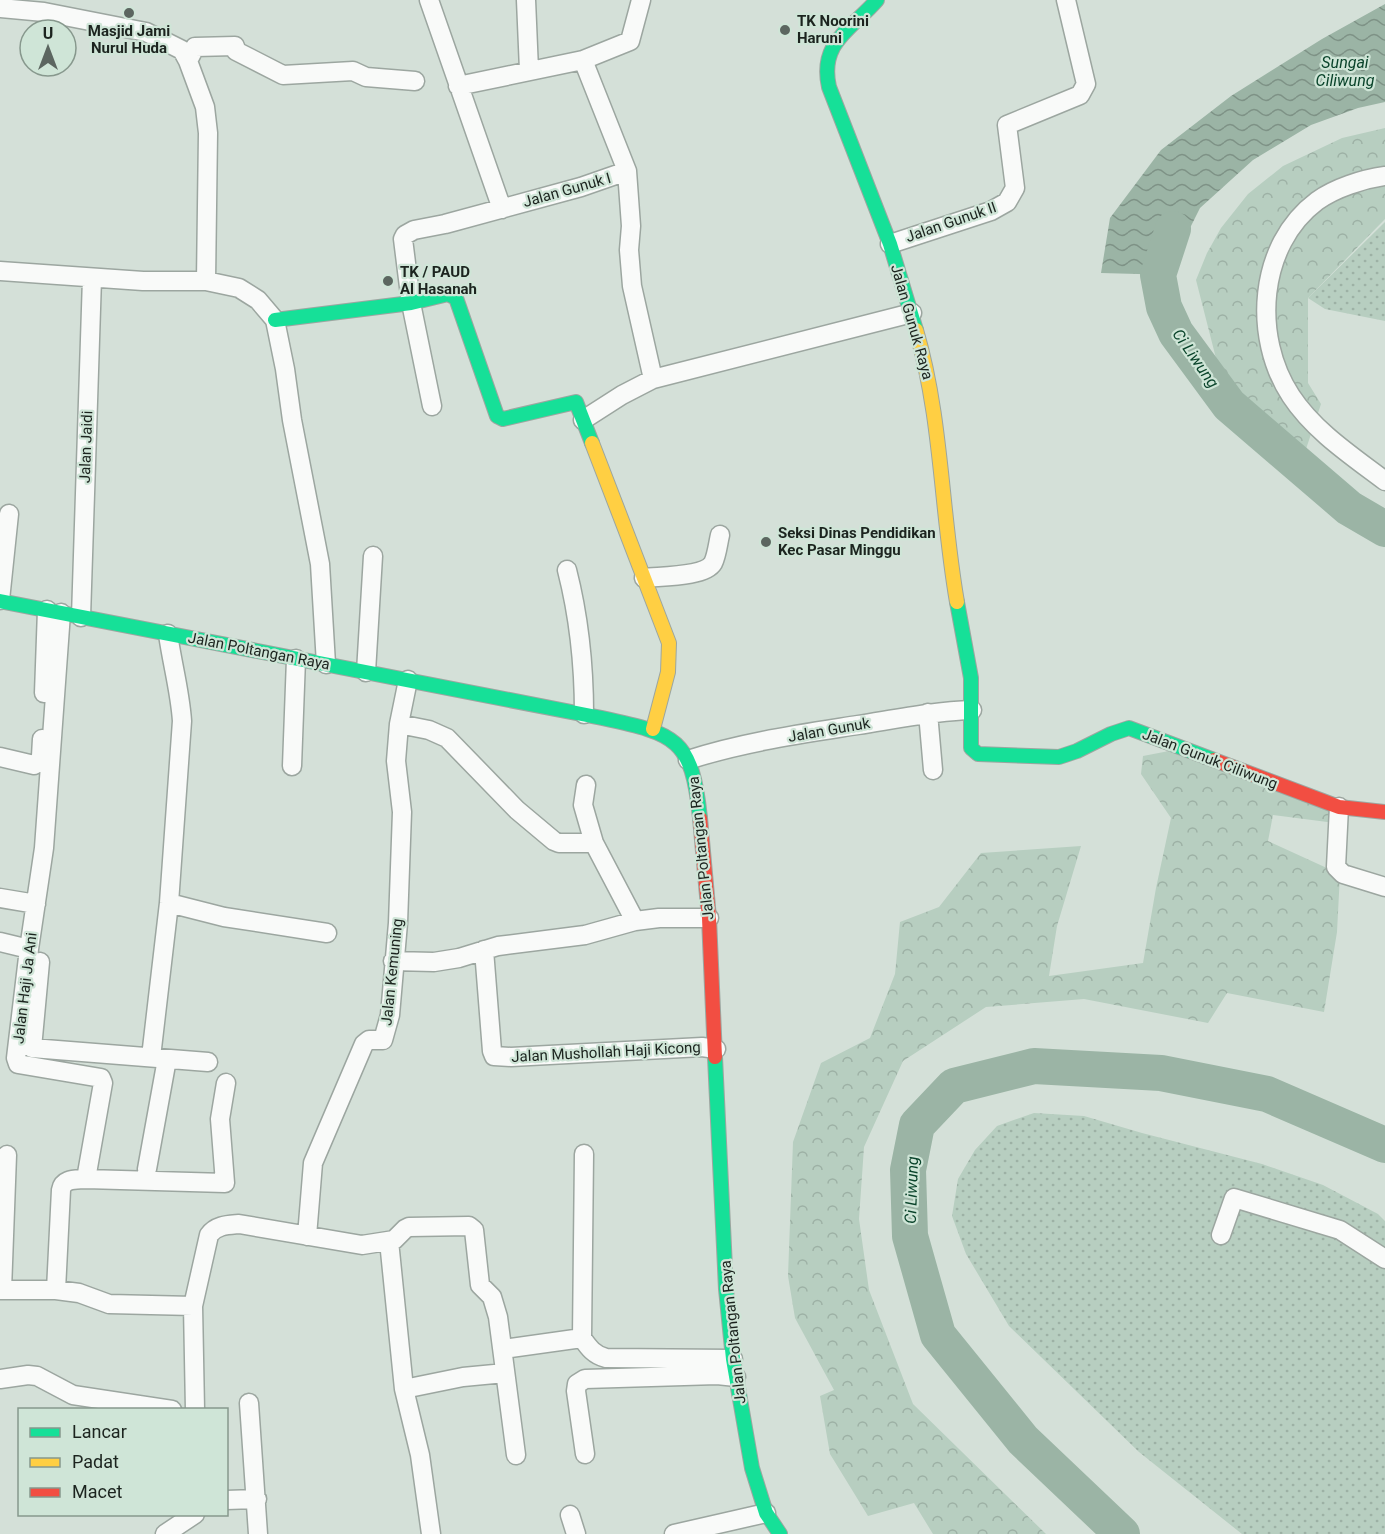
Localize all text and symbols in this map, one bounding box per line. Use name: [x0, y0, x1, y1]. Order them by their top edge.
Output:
marker: Masjid Jami Nurul Huda: [122, 6, 136, 20]
place label: TK Noorini Haruni: [797, 12, 869, 47]
north arrow: [18, 18, 78, 78]
place label: Masjid Jami Nurul Huda: [88, 22, 170, 57]
marker: TK Noorini Haruni: [778, 23, 792, 37]
text: U: [43, 24, 53, 43]
water label: Sungai Ciliwung: [1316, 53, 1375, 90]
street label: Jalan Gunuk I: [521, 169, 613, 211]
street label: Jalan Gunuk II: [903, 198, 999, 246]
street label: Jalan Gunuk Raya: [887, 262, 937, 382]
place label: TK / PAUD Al Hasanah: [400, 263, 477, 298]
marker: TK / PAUD Al Hasanah: [381, 274, 395, 288]
water label: Ci Liwung: [1168, 325, 1223, 392]
street label: Jalan Jaidi: [76, 410, 96, 484]
place label: Seksi Dinas Pendidikan Kec Pasar Minggu: [778, 524, 936, 559]
marker: Seksi Dinas Pendidikan Kec Pasar Minggu: [759, 535, 773, 549]
street label: Jalan Poltangan Raya: [187, 628, 331, 674]
street label: Jalan Gunuk: [787, 714, 872, 746]
street label: Jalan Gunuk Ciliwung: [1140, 725, 1280, 793]
street label: Jalan Poltangan Raya: [685, 775, 717, 921]
street label: Jalan Kemuning: [377, 918, 407, 1026]
street label: Jalan Haji Ja Ani: [9, 931, 41, 1045]
street label: Jalan Mushollah Haji Kicong: [511, 1038, 701, 1066]
water label: Ci Liwung: [901, 1156, 922, 1224]
street label: Jalan Poltangan Raya: [717, 1259, 749, 1405]
legend: [18, 1408, 228, 1516]
text: Lancar: [72, 1421, 127, 1442]
text: Padat: [72, 1451, 119, 1472]
text: Macet: [72, 1481, 122, 1502]

